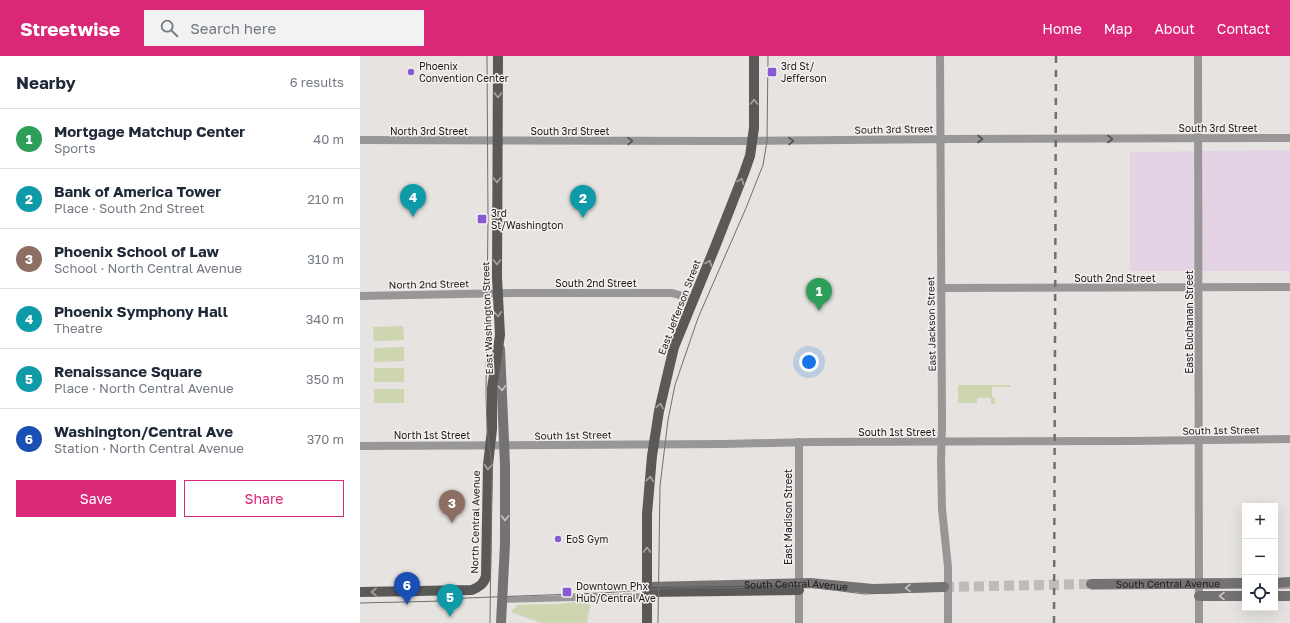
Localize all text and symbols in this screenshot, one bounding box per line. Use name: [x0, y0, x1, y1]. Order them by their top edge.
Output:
search box: [144, 10, 424, 46]
text: Streetwise: [20, 17, 120, 40]
icon: search: [158, 17, 180, 39]
text: Search here: [190, 19, 276, 37]
text: Home: [1042, 20, 1082, 37]
text: Map: [1104, 20, 1132, 37]
text: About: [1154, 20, 1195, 37]
text: Contact: [1217, 20, 1270, 37]
place label: Phoenix Convention Center: [419, 60, 509, 84]
place label: 3rd St/ Jefferson: [781, 60, 827, 84]
marker: 3rd St/ Jefferson: [766, 66, 778, 78]
marker: Phoenix Convention Center: [406, 67, 416, 77]
text: Nearby: [16, 72, 76, 93]
text: 6 results: [290, 74, 344, 90]
one-way arrow: [494, 92, 502, 98]
one-way arrow: [750, 99, 758, 105]
text: Mortgage Matchup Center: [54, 122, 245, 140]
street label: South 3rd Street: [854, 122, 934, 136]
street label: South 3rd Street: [1179, 122, 1258, 134]
street label: North 3rd Street: [390, 125, 468, 137]
street label: South 3rd Street: [531, 125, 610, 137]
text: 1: [26, 131, 32, 147]
text: 40 m: [313, 131, 344, 147]
one-way arrow: [977, 135, 983, 143]
one-way arrow: [1107, 135, 1113, 143]
one-way arrow: [627, 137, 633, 145]
one-way arrow: [788, 137, 794, 145]
text: Sports: [54, 140, 96, 156]
one-way arrow: [493, 177, 501, 183]
one-way arrow: [737, 178, 745, 185]
text: Bank of America Tower: [54, 182, 221, 200]
pin: 4: [400, 184, 426, 217]
pin: 2: [570, 185, 596, 218]
text: 2: [25, 191, 33, 207]
text: 210 m: [307, 191, 344, 207]
text: Place · South 2nd Street: [54, 200, 205, 216]
place label: 3rd St/Washington: [491, 207, 563, 231]
marker: 3rd St/Washington: [476, 213, 488, 225]
text: Phoenix School of Law: [54, 242, 219, 260]
text: 3: [25, 251, 33, 267]
text: 310 m: [307, 251, 344, 267]
street label: East Jefferson Street: [655, 258, 703, 356]
one-way arrow: [493, 259, 501, 265]
text: School · North Central Avenue: [54, 260, 242, 276]
one-way arrow: [704, 260, 712, 267]
street label: East Washington Street: [479, 261, 495, 375]
street label: East Buchanan Street: [1183, 270, 1195, 374]
street label: South 2nd Street: [1074, 272, 1156, 284]
street label: East Jackson Street: [924, 276, 938, 372]
street label: North 2nd Street: [389, 277, 469, 291]
street label: South 2nd Street: [555, 277, 637, 289]
pin: 1: [806, 278, 832, 311]
text: Phoenix Symphony Hall: [54, 302, 228, 320]
text: 4: [25, 311, 33, 327]
text: 340 m: [306, 311, 344, 327]
one-way arrow: [494, 311, 503, 317]
text: Theatre: [54, 320, 103, 336]
your location: [799, 352, 819, 372]
text: Renaissance Square: [54, 362, 202, 380]
text: 5: [25, 371, 33, 387]
text: 350 m: [306, 371, 344, 387]
text: Place · North Central Avenue: [54, 380, 234, 396]
one-way arrow: [498, 385, 507, 391]
one-way arrow: [655, 403, 663, 409]
text: Washington/Central Ave: [54, 422, 233, 440]
street label: South 1st Street: [1182, 423, 1260, 437]
street label: South 1st Street: [858, 426, 936, 438]
street label: South 1st Street: [534, 428, 612, 442]
street label: North 1st Street: [394, 429, 470, 441]
text: 6: [25, 431, 33, 447]
text: 370 m: [307, 431, 344, 447]
text: Station · North Central Avenue: [54, 440, 244, 456]
one-way arrow: [484, 464, 493, 470]
street label: East Madison Street: [782, 469, 794, 565]
street label: North Central Avenue: [468, 470, 482, 574]
one-way arrow: [645, 476, 654, 482]
button: Save: [16, 480, 176, 517]
button: Share: [184, 480, 344, 517]
pin: 3: [439, 490, 465, 523]
map controls: [1242, 503, 1278, 611]
button: +: [1242, 503, 1278, 539]
one-way arrow: [501, 515, 509, 521]
place label: EoS Gym: [566, 533, 609, 545]
marker: EoS Gym: [553, 534, 563, 544]
button: −: [1242, 539, 1278, 575]
one-way arrow: [643, 547, 651, 553]
pin: 6: [394, 572, 420, 605]
button: locate: [1242, 575, 1278, 611]
street label: South Central Avenue: [744, 577, 849, 593]
street label: South Central Avenue: [1116, 577, 1220, 590]
place label: Downtown Phx Hub/Central Ave: [576, 580, 656, 604]
pin: 5: [437, 584, 463, 617]
one-way arrow: [905, 584, 911, 592]
marker: Downtown Phx Hub/Central Ave: [561, 586, 573, 598]
one-way arrow: [371, 588, 377, 596]
one-way arrow: [1219, 592, 1225, 600]

